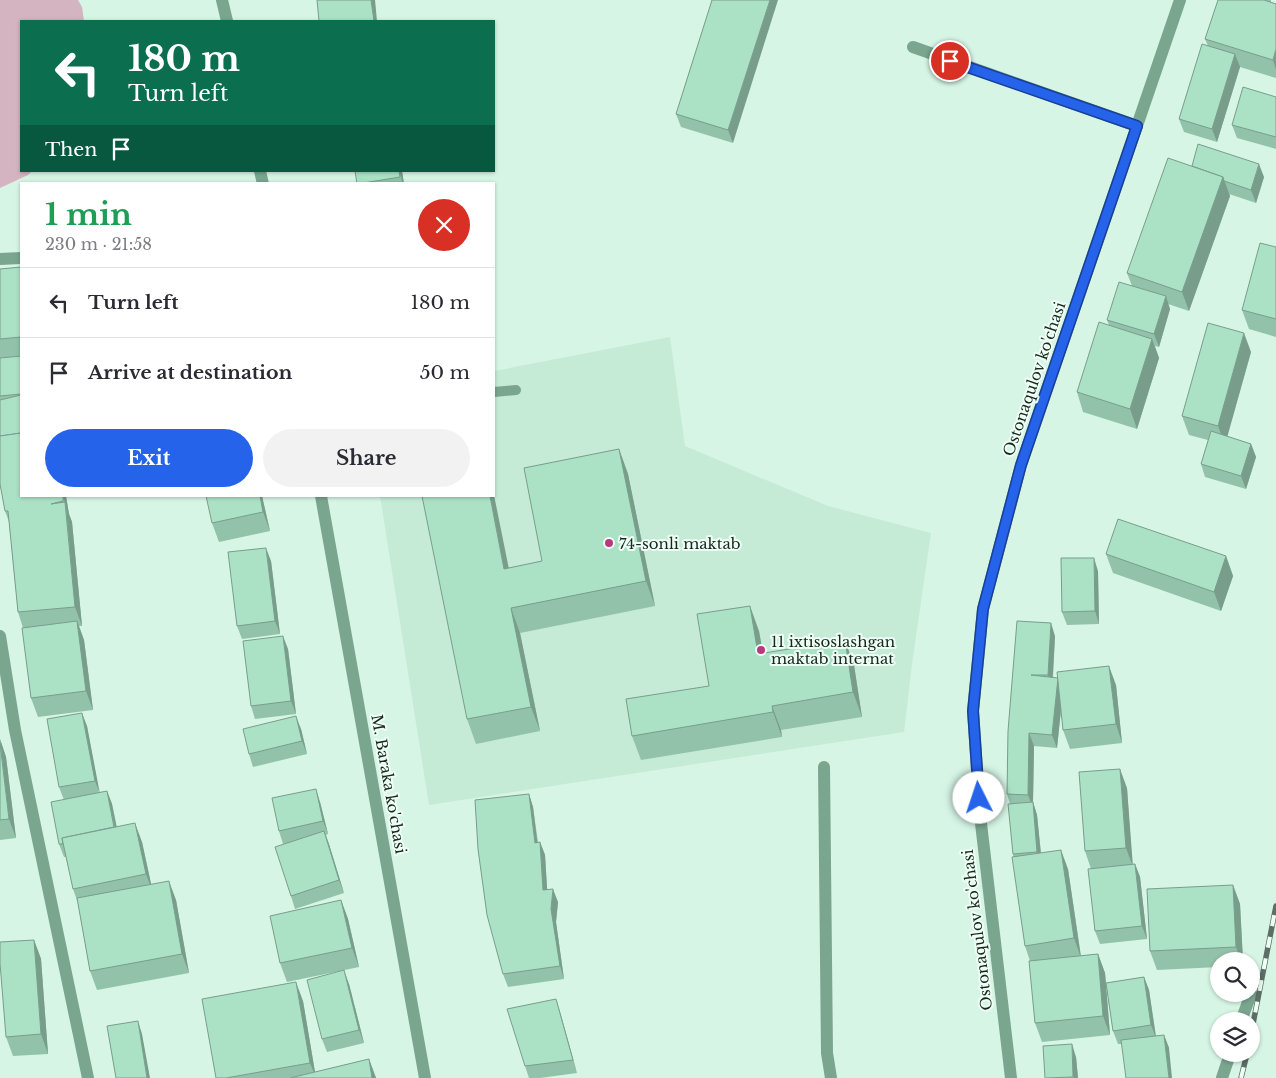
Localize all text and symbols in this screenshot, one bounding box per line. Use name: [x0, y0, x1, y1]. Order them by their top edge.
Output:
text: 180 m: [128, 37, 240, 80]
icon: left: [45, 40, 110, 105]
pin: [929, 40, 971, 82]
icon: arrive: [936, 47, 964, 75]
text: Turn left: [128, 80, 228, 107]
icon: arrive: [107, 135, 135, 163]
text: Then: [45, 138, 97, 161]
text: 1 min: [45, 196, 132, 233]
button: close: [418, 199, 470, 251]
text: 230 m · 21:58: [45, 234, 152, 254]
icon: left: [45, 289, 73, 317]
text: Turn left: [88, 291, 179, 314]
text: 180 m: [411, 291, 470, 314]
street label: Ostonaqulov ko'chasi: [999, 299, 1069, 459]
icon: arrive: [45, 359, 73, 387]
text: Arrive at destination: [88, 361, 292, 384]
text: 50 m: [420, 361, 470, 384]
button: Exit: [45, 429, 253, 487]
button: Share: [263, 429, 470, 487]
place label: 74-sonli maktab: [619, 534, 741, 553]
marker: 74-sonli maktab: [603, 537, 615, 549]
place label: 11 ixtisoslashgan maktab internat: [771, 632, 895, 668]
marker: 11 ixtisoslashgan maktab internat: [755, 644, 767, 656]
street label: M. Baraka ko'chasi: [367, 713, 411, 855]
position arrow: [952, 771, 1004, 823]
street label: Ostonaqulov ko'chasi: [958, 848, 996, 1012]
map controls: [1210, 952, 1260, 1062]
button: search: [1210, 952, 1260, 1002]
button: layers: [1210, 1012, 1260, 1062]

